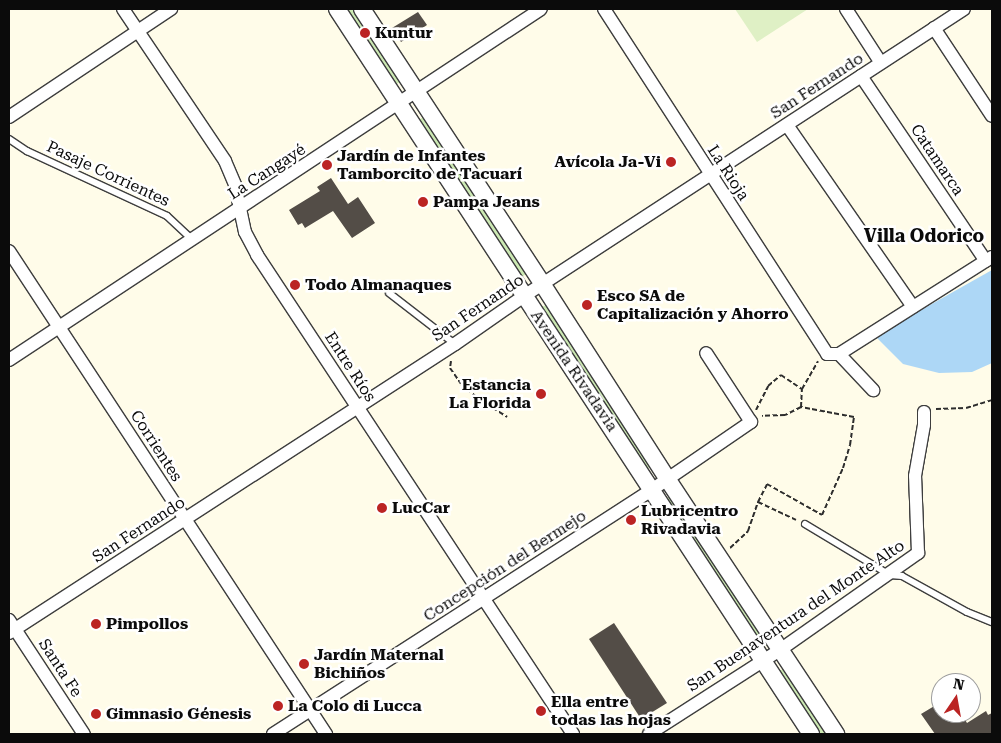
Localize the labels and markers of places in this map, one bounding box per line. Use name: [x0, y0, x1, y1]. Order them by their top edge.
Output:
place label: Kuntur: [375, 23, 433, 43]
marker: Kuntur: [359, 27, 371, 39]
place label: Jardín de Infantes Tamborcito de Tacuarí: [337, 146, 522, 184]
place label: Avícola Ja-Vi: [554, 152, 661, 172]
marker: Avícola Ja-Vi: [665, 156, 677, 168]
marker: Jardín de Infantes Tamborcito de Tacuarí: [321, 159, 333, 171]
place label: Pampa Jeans: [433, 192, 540, 212]
marker: Pampa Jeans: [417, 196, 429, 208]
place label: Todo Almanaques: [305, 275, 451, 295]
marker: Todo Almanaques: [289, 279, 301, 291]
place label: Esco SA de Capitalización y Ahorro: [597, 286, 789, 324]
marker: Esco SA de Capitalización y Ahorro: [581, 299, 593, 311]
place label: Estancia La Florida: [449, 375, 531, 413]
marker: Estancia La Florida: [535, 388, 547, 400]
place label: LucCar: [392, 498, 450, 518]
place label: Lubricentro Rivadavia: [641, 501, 738, 539]
marker: LucCar: [376, 502, 388, 514]
marker: Lubricentro Rivadavia: [625, 514, 637, 526]
place label: Pimpollos: [106, 614, 188, 634]
marker: Pimpollos: [90, 618, 102, 630]
place label: Jardín Maternal Bichiños: [314, 645, 444, 683]
marker: Jardín Maternal Bichiños: [298, 658, 310, 670]
place label: Ella entre todas las hojas: [551, 692, 671, 730]
place label: La Colo di Lucca: [288, 696, 422, 716]
marker: La Colo di Lucca: [272, 700, 284, 712]
place label: Gimnasio Génesis: [106, 704, 251, 724]
marker: Ella entre todas las hojas: [535, 705, 547, 717]
marker: Gimnasio Génesis: [90, 708, 102, 720]

